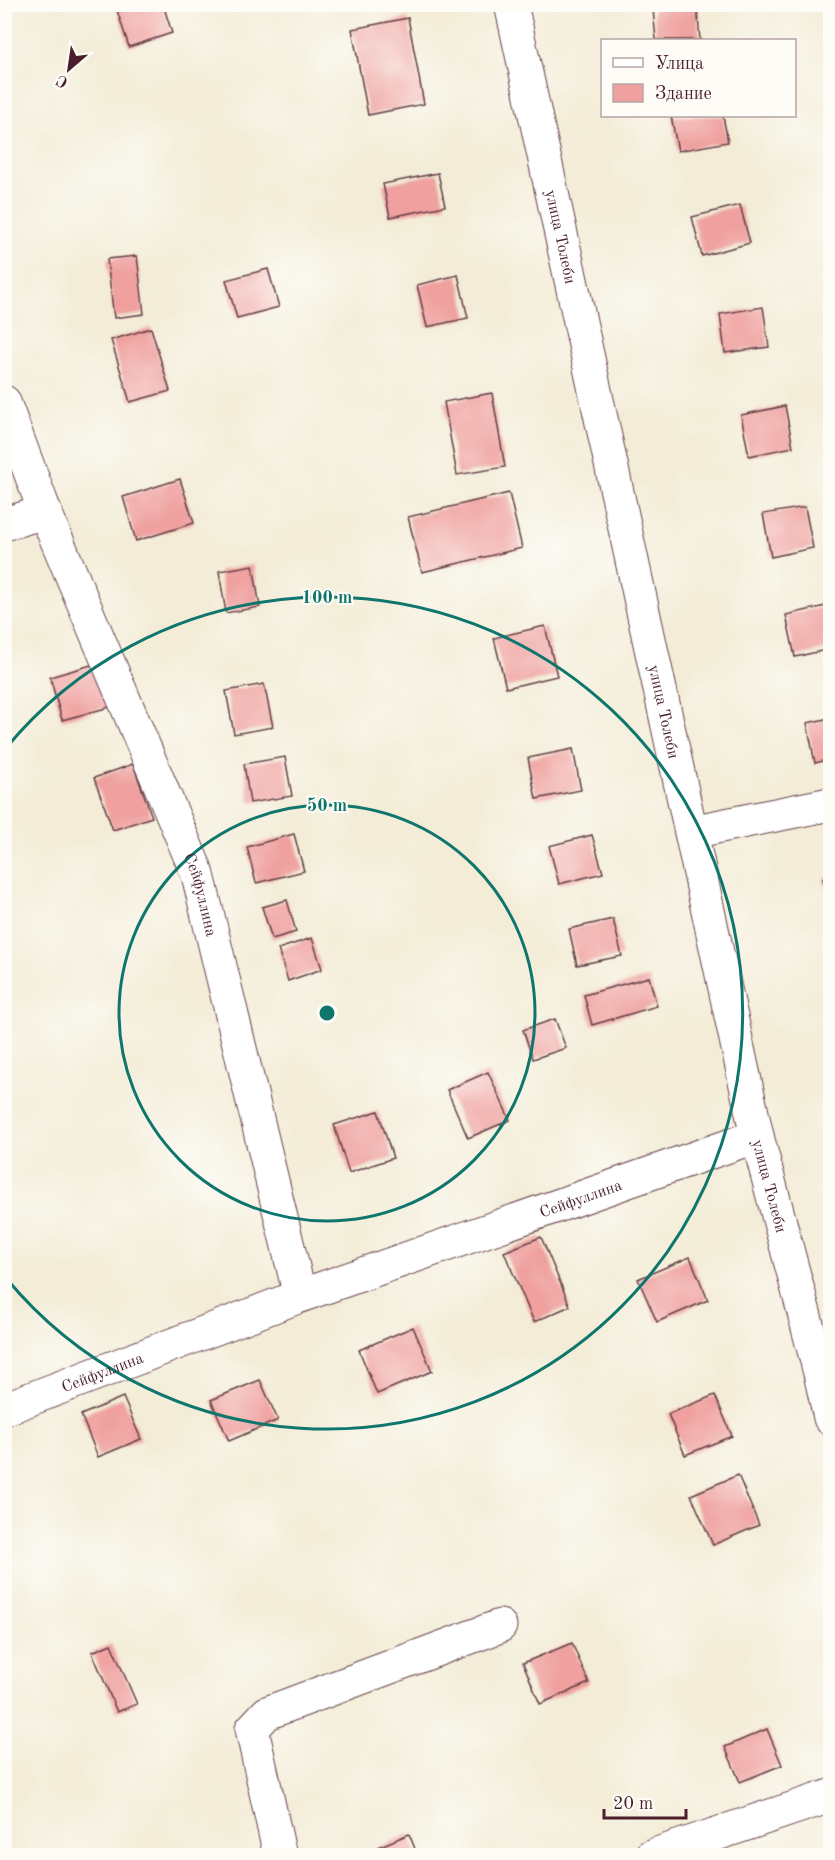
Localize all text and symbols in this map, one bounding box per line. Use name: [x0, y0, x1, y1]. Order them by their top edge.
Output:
north arrow: [39, 39, 99, 99]
legend: [601, 39, 796, 117]
text: Улица: [655, 55, 704, 73]
text: С: [54, 71, 71, 90]
text: Здание: [655, 85, 712, 103]
street label: улица Толеби: [542, 189, 578, 285]
text: 100 m: [302, 589, 352, 607]
street label: улица Толеби: [645, 663, 681, 760]
text: 50 m: [307, 797, 347, 815]
street label: Сейфуллина: [180, 851, 219, 938]
centre of rings: [317, 1003, 337, 1023]
street label: улица Толеби: [748, 1138, 788, 1235]
street label: Сейфуллина: [538, 1178, 624, 1221]
street label: Сейфуллина: [60, 1351, 146, 1396]
scale bar: [604, 1782, 686, 1820]
text: 20 m: [613, 1795, 653, 1813]

